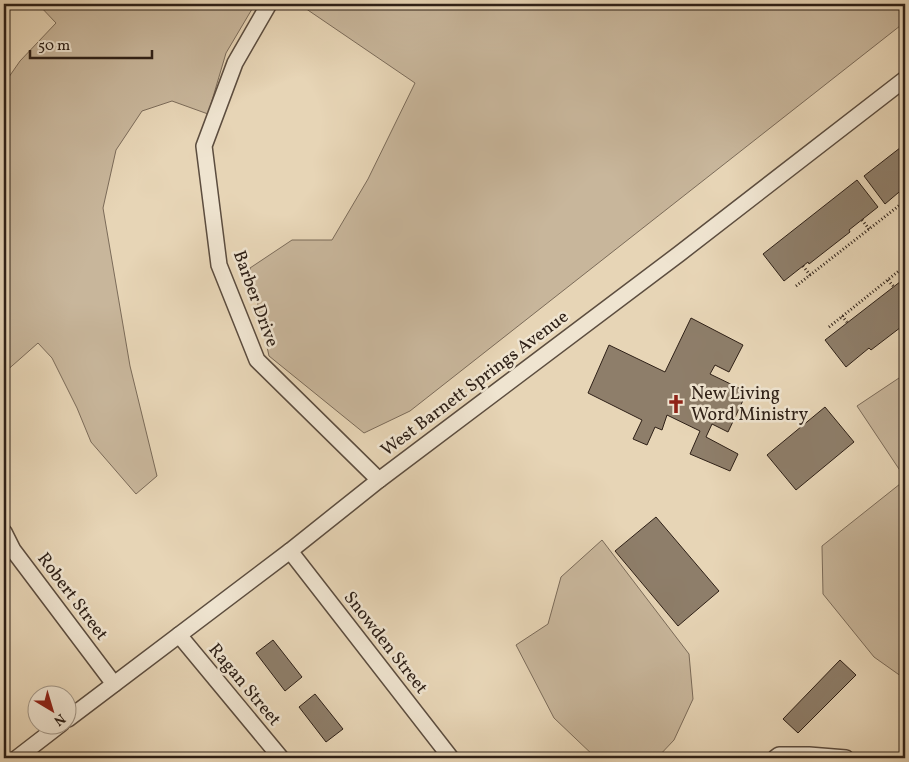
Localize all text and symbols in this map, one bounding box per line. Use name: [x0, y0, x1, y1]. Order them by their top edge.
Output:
scale bar: [30, 28, 152, 60]
text: 50 m: [38, 36, 70, 57]
street label: Barber Drive: [226, 247, 284, 351]
street label: West Barnett Springs Avenue: [376, 305, 574, 463]
place label: New Living Word Ministry: [691, 382, 808, 428]
church icon: New Living Word Ministry: [665, 393, 687, 415]
street label: Robert Street: [31, 548, 113, 646]
street label: Snowden Street: [337, 586, 433, 700]
street label: Ragan Street: [202, 638, 286, 732]
north arrow: [28, 684, 78, 734]
text: N: [49, 708, 69, 730]

